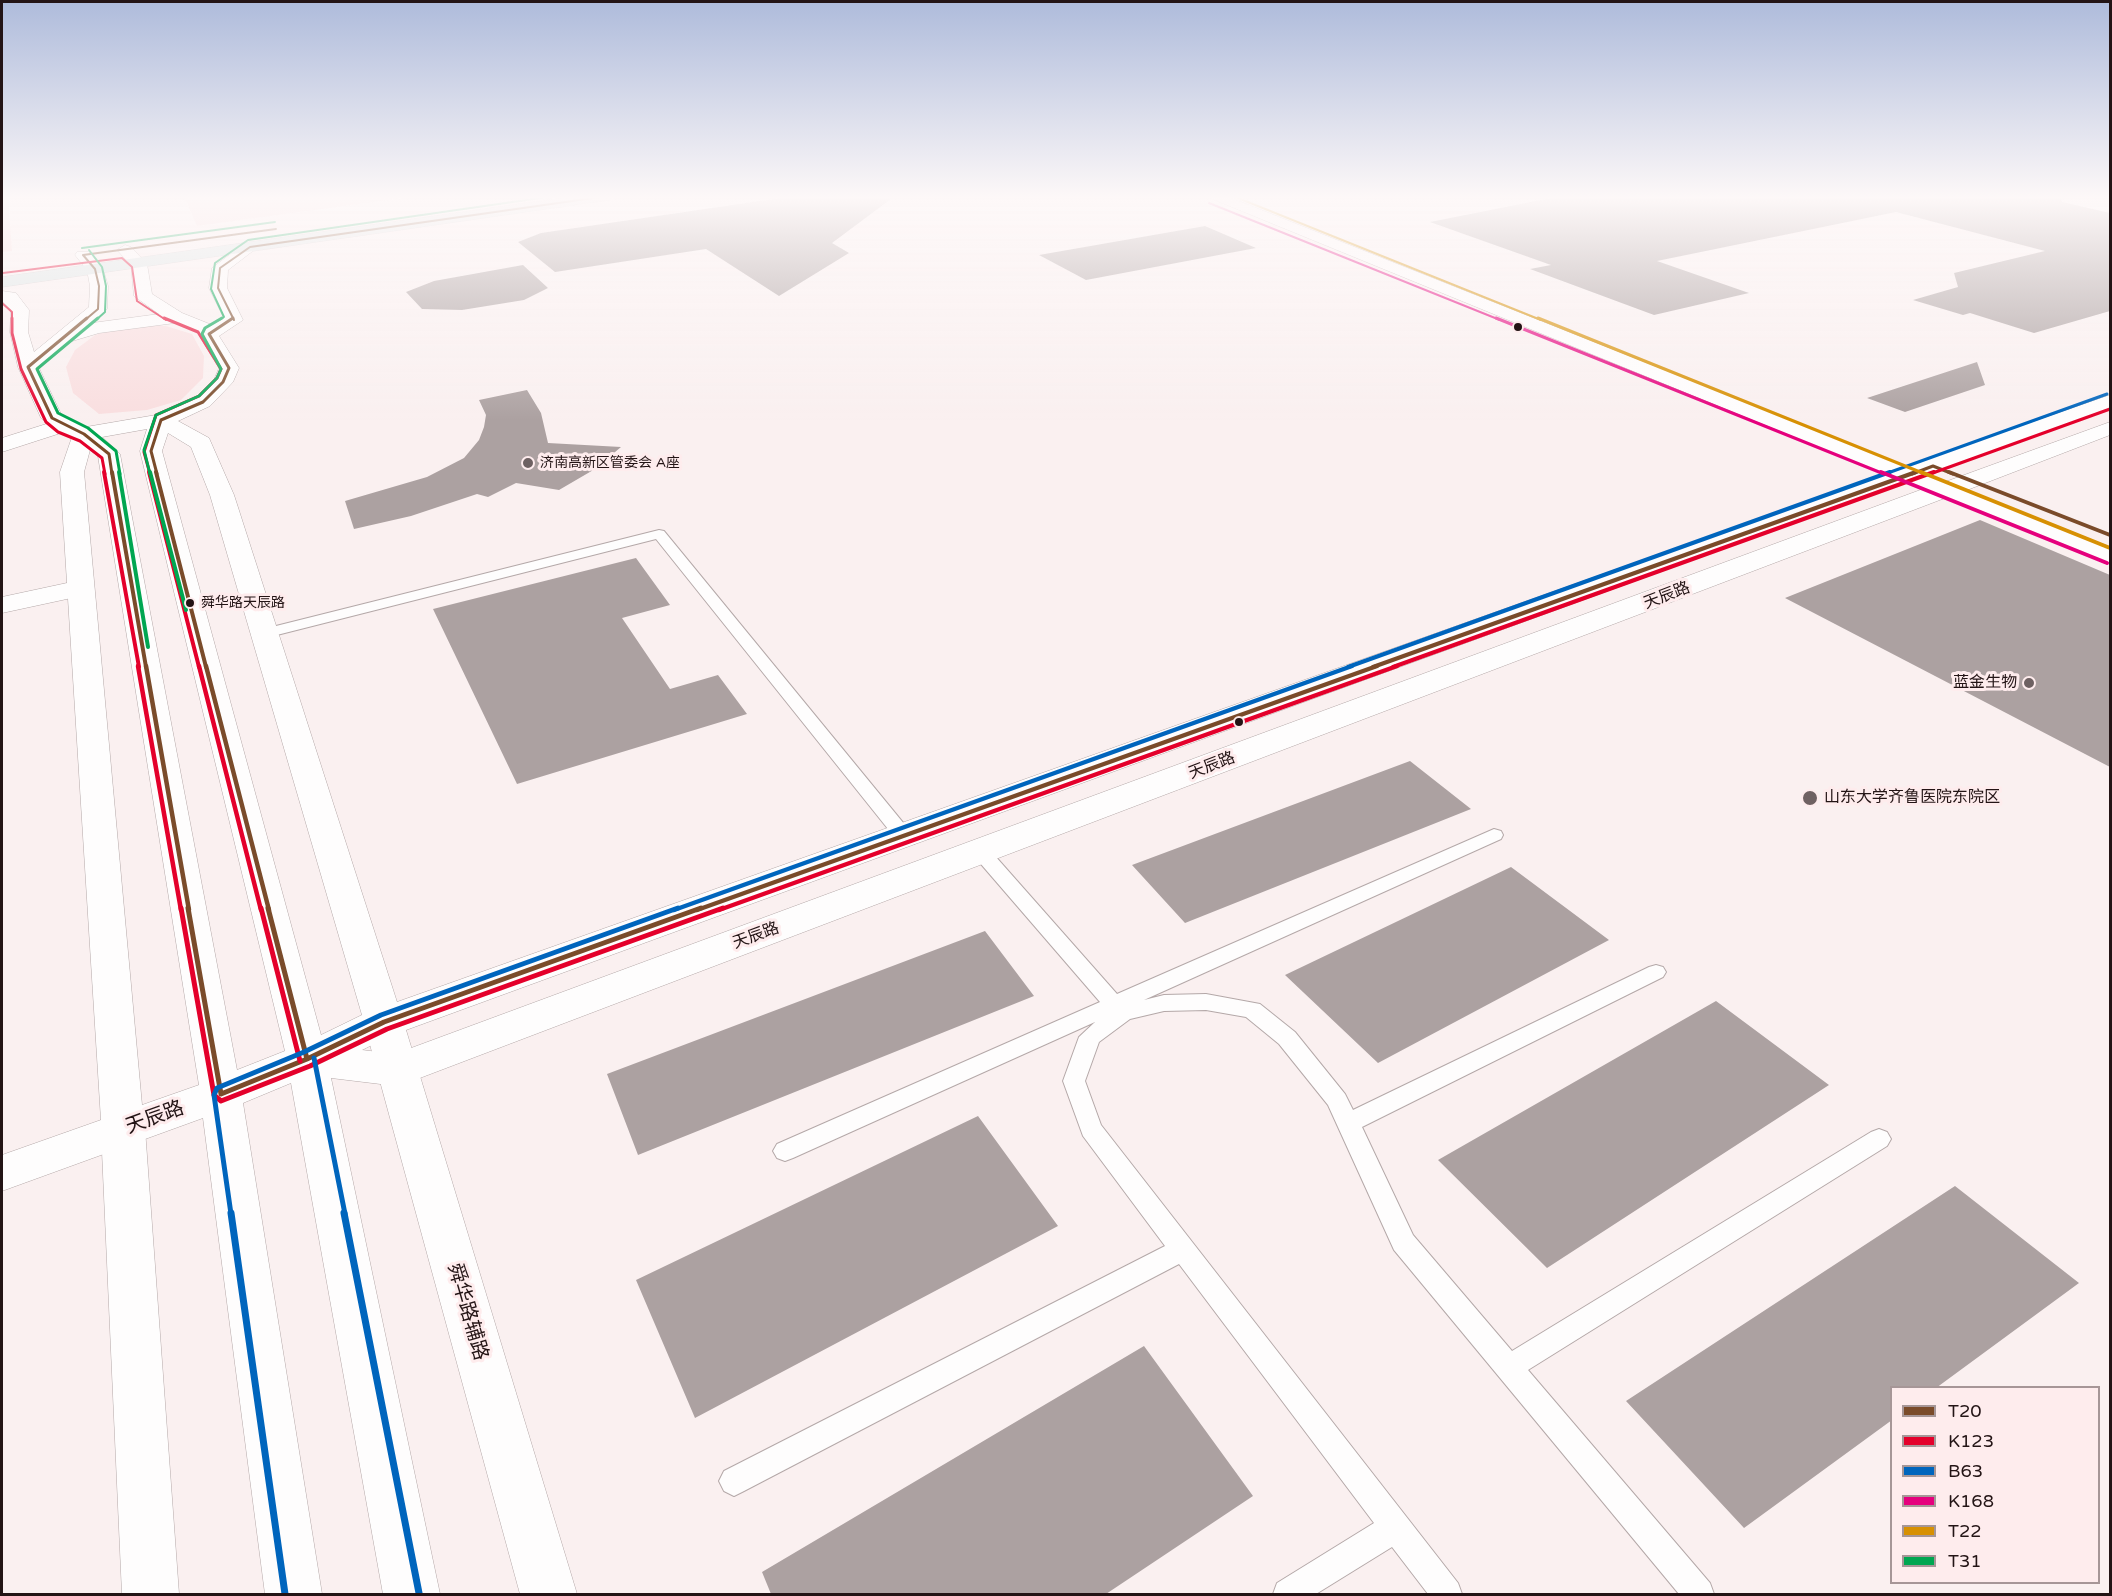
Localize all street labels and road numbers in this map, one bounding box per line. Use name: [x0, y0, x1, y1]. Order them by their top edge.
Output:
street label: 天辰路: [1641, 578, 1693, 614]
street label: 天辰路: [1186, 748, 1238, 784]
street label: 天辰路: [730, 919, 782, 953]
street label: 天辰路: [123, 1096, 187, 1140]
street label: 舜华路辅路: [442, 1261, 492, 1363]

